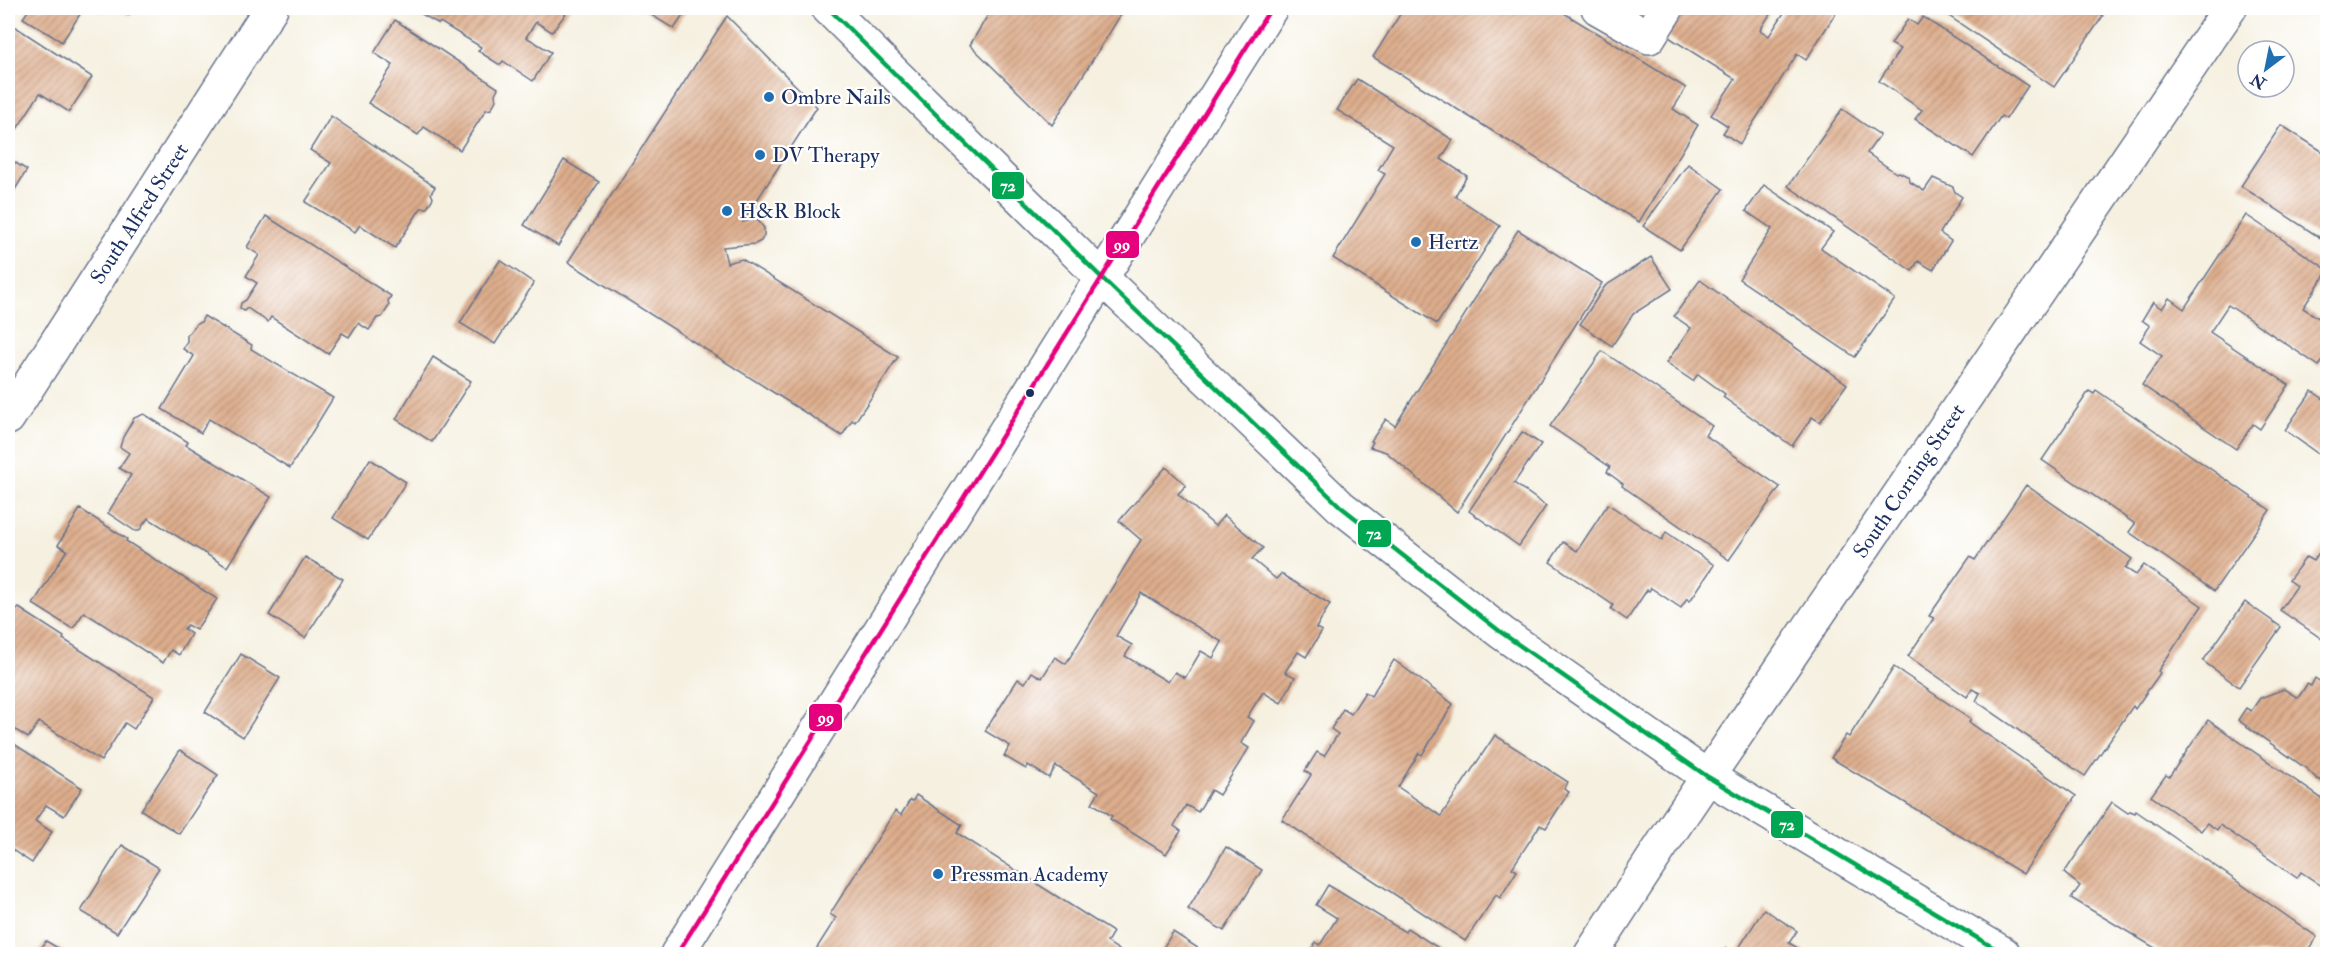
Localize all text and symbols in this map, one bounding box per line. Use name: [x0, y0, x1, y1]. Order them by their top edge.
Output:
north arrow: [2236, 39, 2296, 99]
text: N: [2247, 68, 2271, 94]
place label: Ombre Nails: [781, 84, 891, 111]
marker: Ombre Nails: [762, 90, 776, 104]
street label: South Alfred Street: [84, 138, 195, 289]
place label: DV Therapy: [772, 142, 880, 169]
marker: DV Therapy: [753, 148, 767, 162]
line badge: 72: [991, 171, 1025, 200]
text: 72: [1000, 176, 1016, 196]
place label: H&R Block: [739, 198, 841, 225]
marker: H&R Block: [720, 204, 734, 218]
place label: Hertz: [1428, 229, 1479, 256]
line badge: 99: [1105, 230, 1140, 259]
text: 99: [1112, 235, 1130, 255]
marker: Hertz: [1409, 235, 1423, 249]
unlabelled marker: [1024, 387, 1036, 399]
street label: South Corning Street: [1847, 399, 1971, 564]
line badge: 72: [1357, 519, 1392, 548]
text: 72: [1366, 524, 1382, 544]
line badge: 99: [808, 703, 843, 732]
text: 99: [816, 708, 834, 728]
line badge: 72: [1770, 810, 1804, 839]
text: 72: [1779, 815, 1795, 835]
place label: Pressman Academy: [950, 861, 1109, 888]
marker: Pressman Academy: [931, 867, 945, 881]

